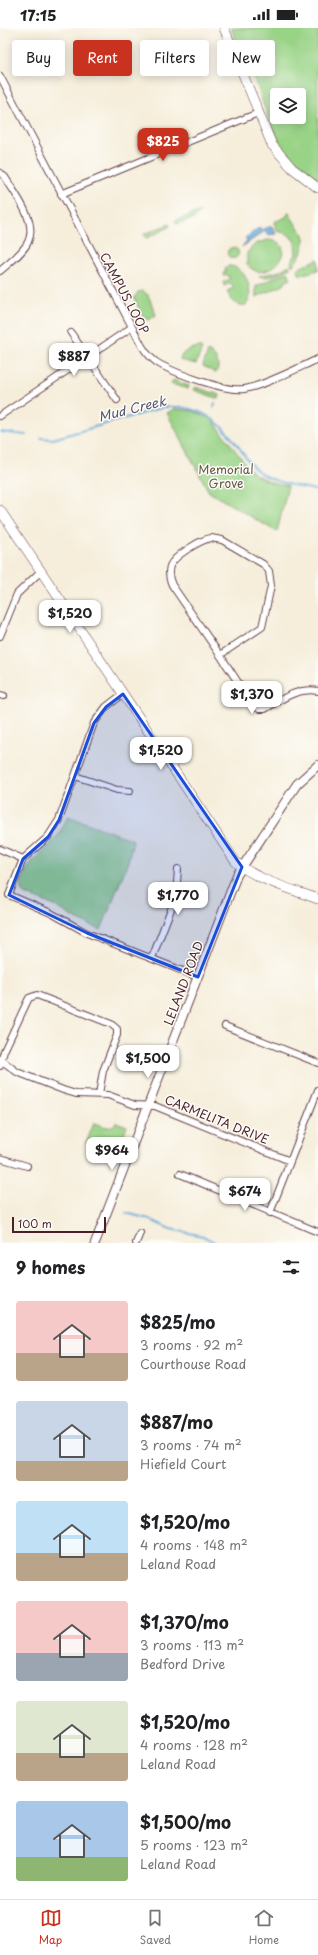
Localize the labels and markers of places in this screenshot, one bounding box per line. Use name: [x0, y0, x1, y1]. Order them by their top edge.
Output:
pin: $825: [139, 128, 187, 162]
pin: $887: [50, 343, 98, 377]
pin: $1,520: [37, 600, 103, 634]
pin: $1,370: [219, 681, 285, 715]
pin: $1,520: [128, 737, 194, 771]
pin: $1,770: [145, 882, 211, 916]
pin: $1,500: [115, 1045, 181, 1079]
pin: $964: [88, 1137, 136, 1171]
pin: $674: [221, 1178, 269, 1212]

